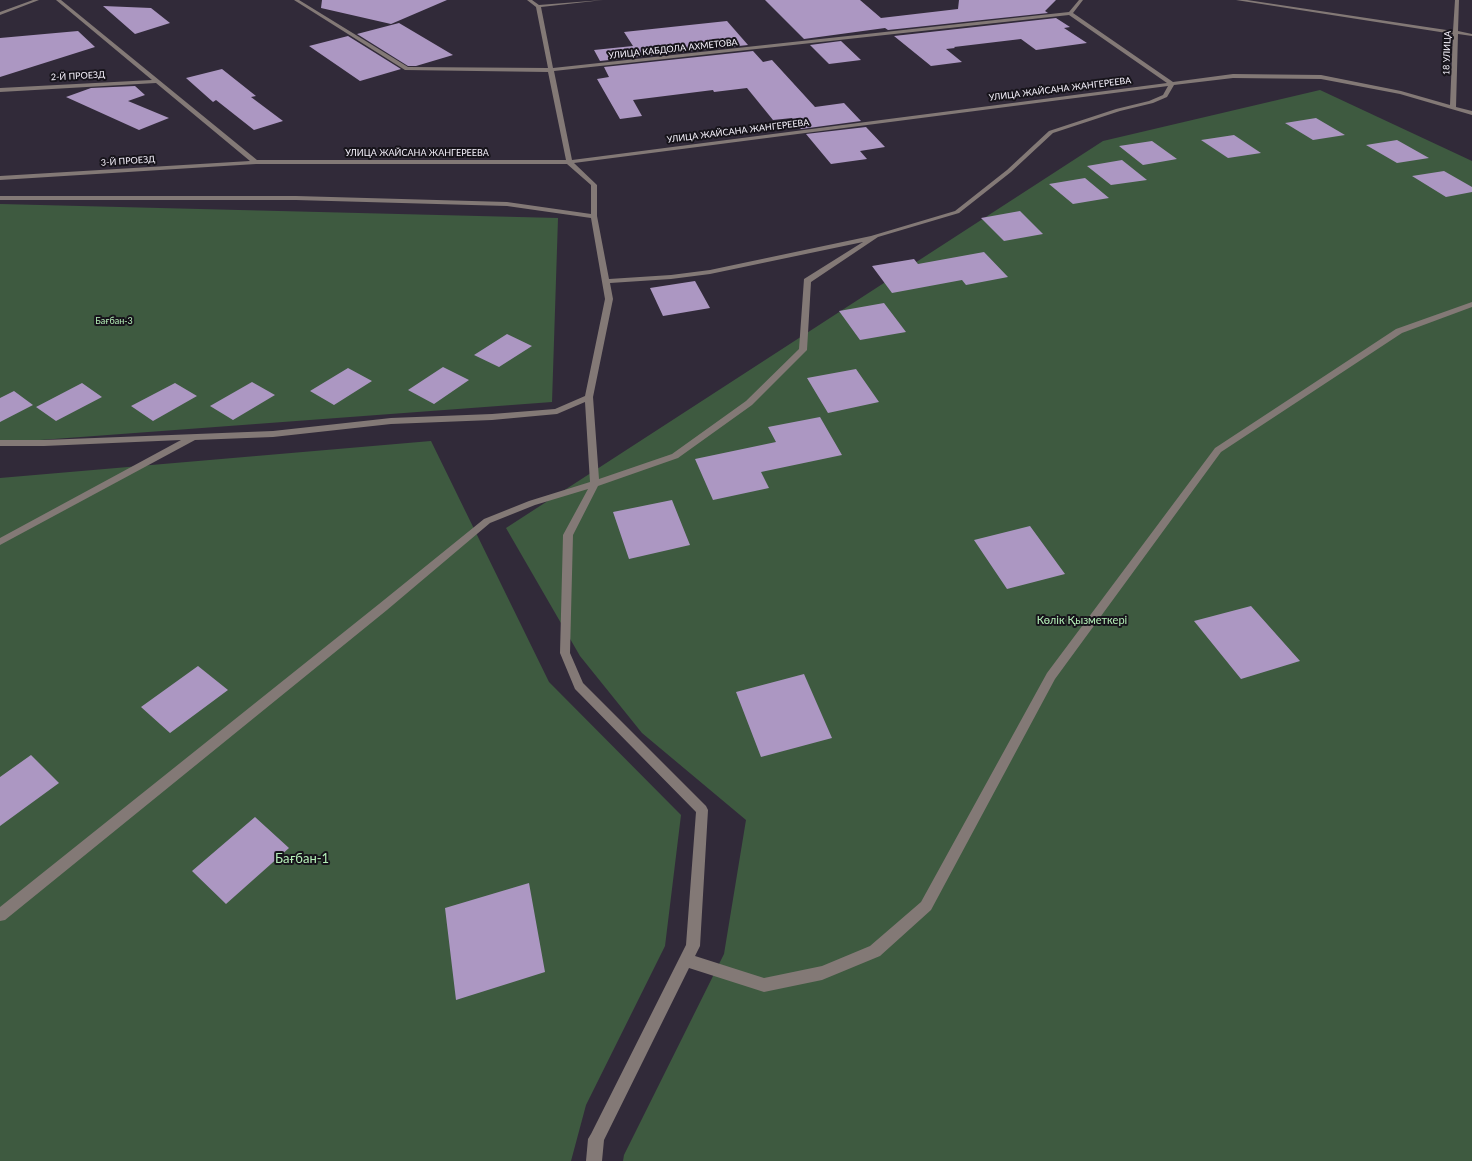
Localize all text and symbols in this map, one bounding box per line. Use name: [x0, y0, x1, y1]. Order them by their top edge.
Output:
street label: 18 УЛИЦА: [1441, 31, 1453, 75]
street label: УЛИЦА КАБДОЛА АХМЕТОВА: [608, 37, 738, 61]
street label: 2-Й ПРОЕЗД: [51, 69, 105, 83]
street label: УЛИЦА ЖАЙСАНА ЖАНГЕРЕЕВА: [988, 75, 1132, 103]
street label: УЛИЦА ЖАЙСАНА ЖАНГЕРЕЕВА: [666, 117, 810, 145]
street label: УЛИЦА ЖАЙСАНА ЖАНГЕРЕЕВА: [345, 148, 489, 158]
street label: 3-Й ПРОЕЗД: [101, 154, 155, 168]
park label: Бағбан-3: [95, 316, 133, 326]
park label: Көлік Қызметкері: [1037, 613, 1127, 627]
park label: Бағбан-1: [275, 851, 329, 867]

